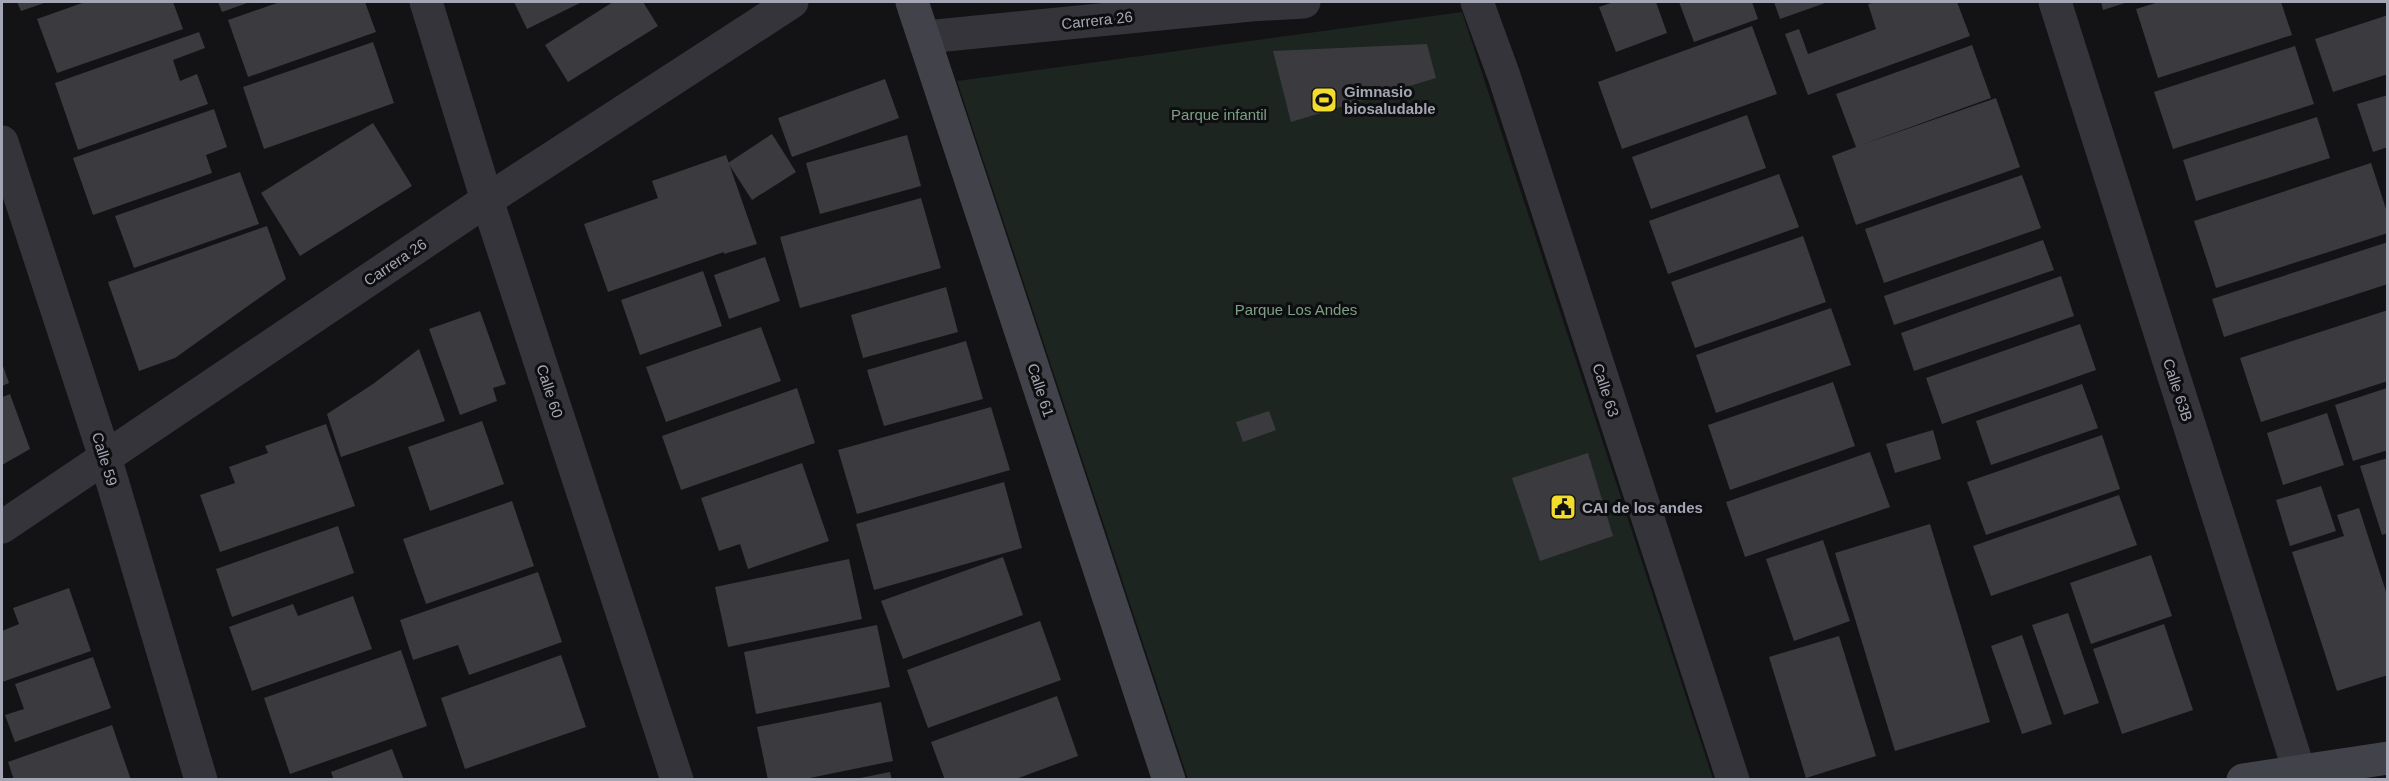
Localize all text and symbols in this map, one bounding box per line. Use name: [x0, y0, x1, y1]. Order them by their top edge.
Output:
street label: Carrera 26: [1060, 8, 1134, 32]
place label: Gimnasio biosaludable: [1344, 83, 1436, 117]
sports icon: Gimnasio biosaludable: [1309, 85, 1339, 115]
park label: Parque infantil: [1171, 106, 1267, 123]
street label: Carrera 26: [361, 235, 429, 289]
park label: Parque Los Andes: [1235, 301, 1357, 318]
street label: Calle 63B: [2160, 356, 2196, 424]
street label: Calle 61: [1024, 361, 1058, 419]
street label: Calle 63: [1589, 361, 1623, 419]
street label: Calle 60: [533, 362, 567, 420]
street label: Calle 59: [89, 430, 121, 488]
public building icon: CAI de los andes: [1548, 492, 1578, 522]
place label: CAI de los andes: [1582, 499, 1703, 516]

